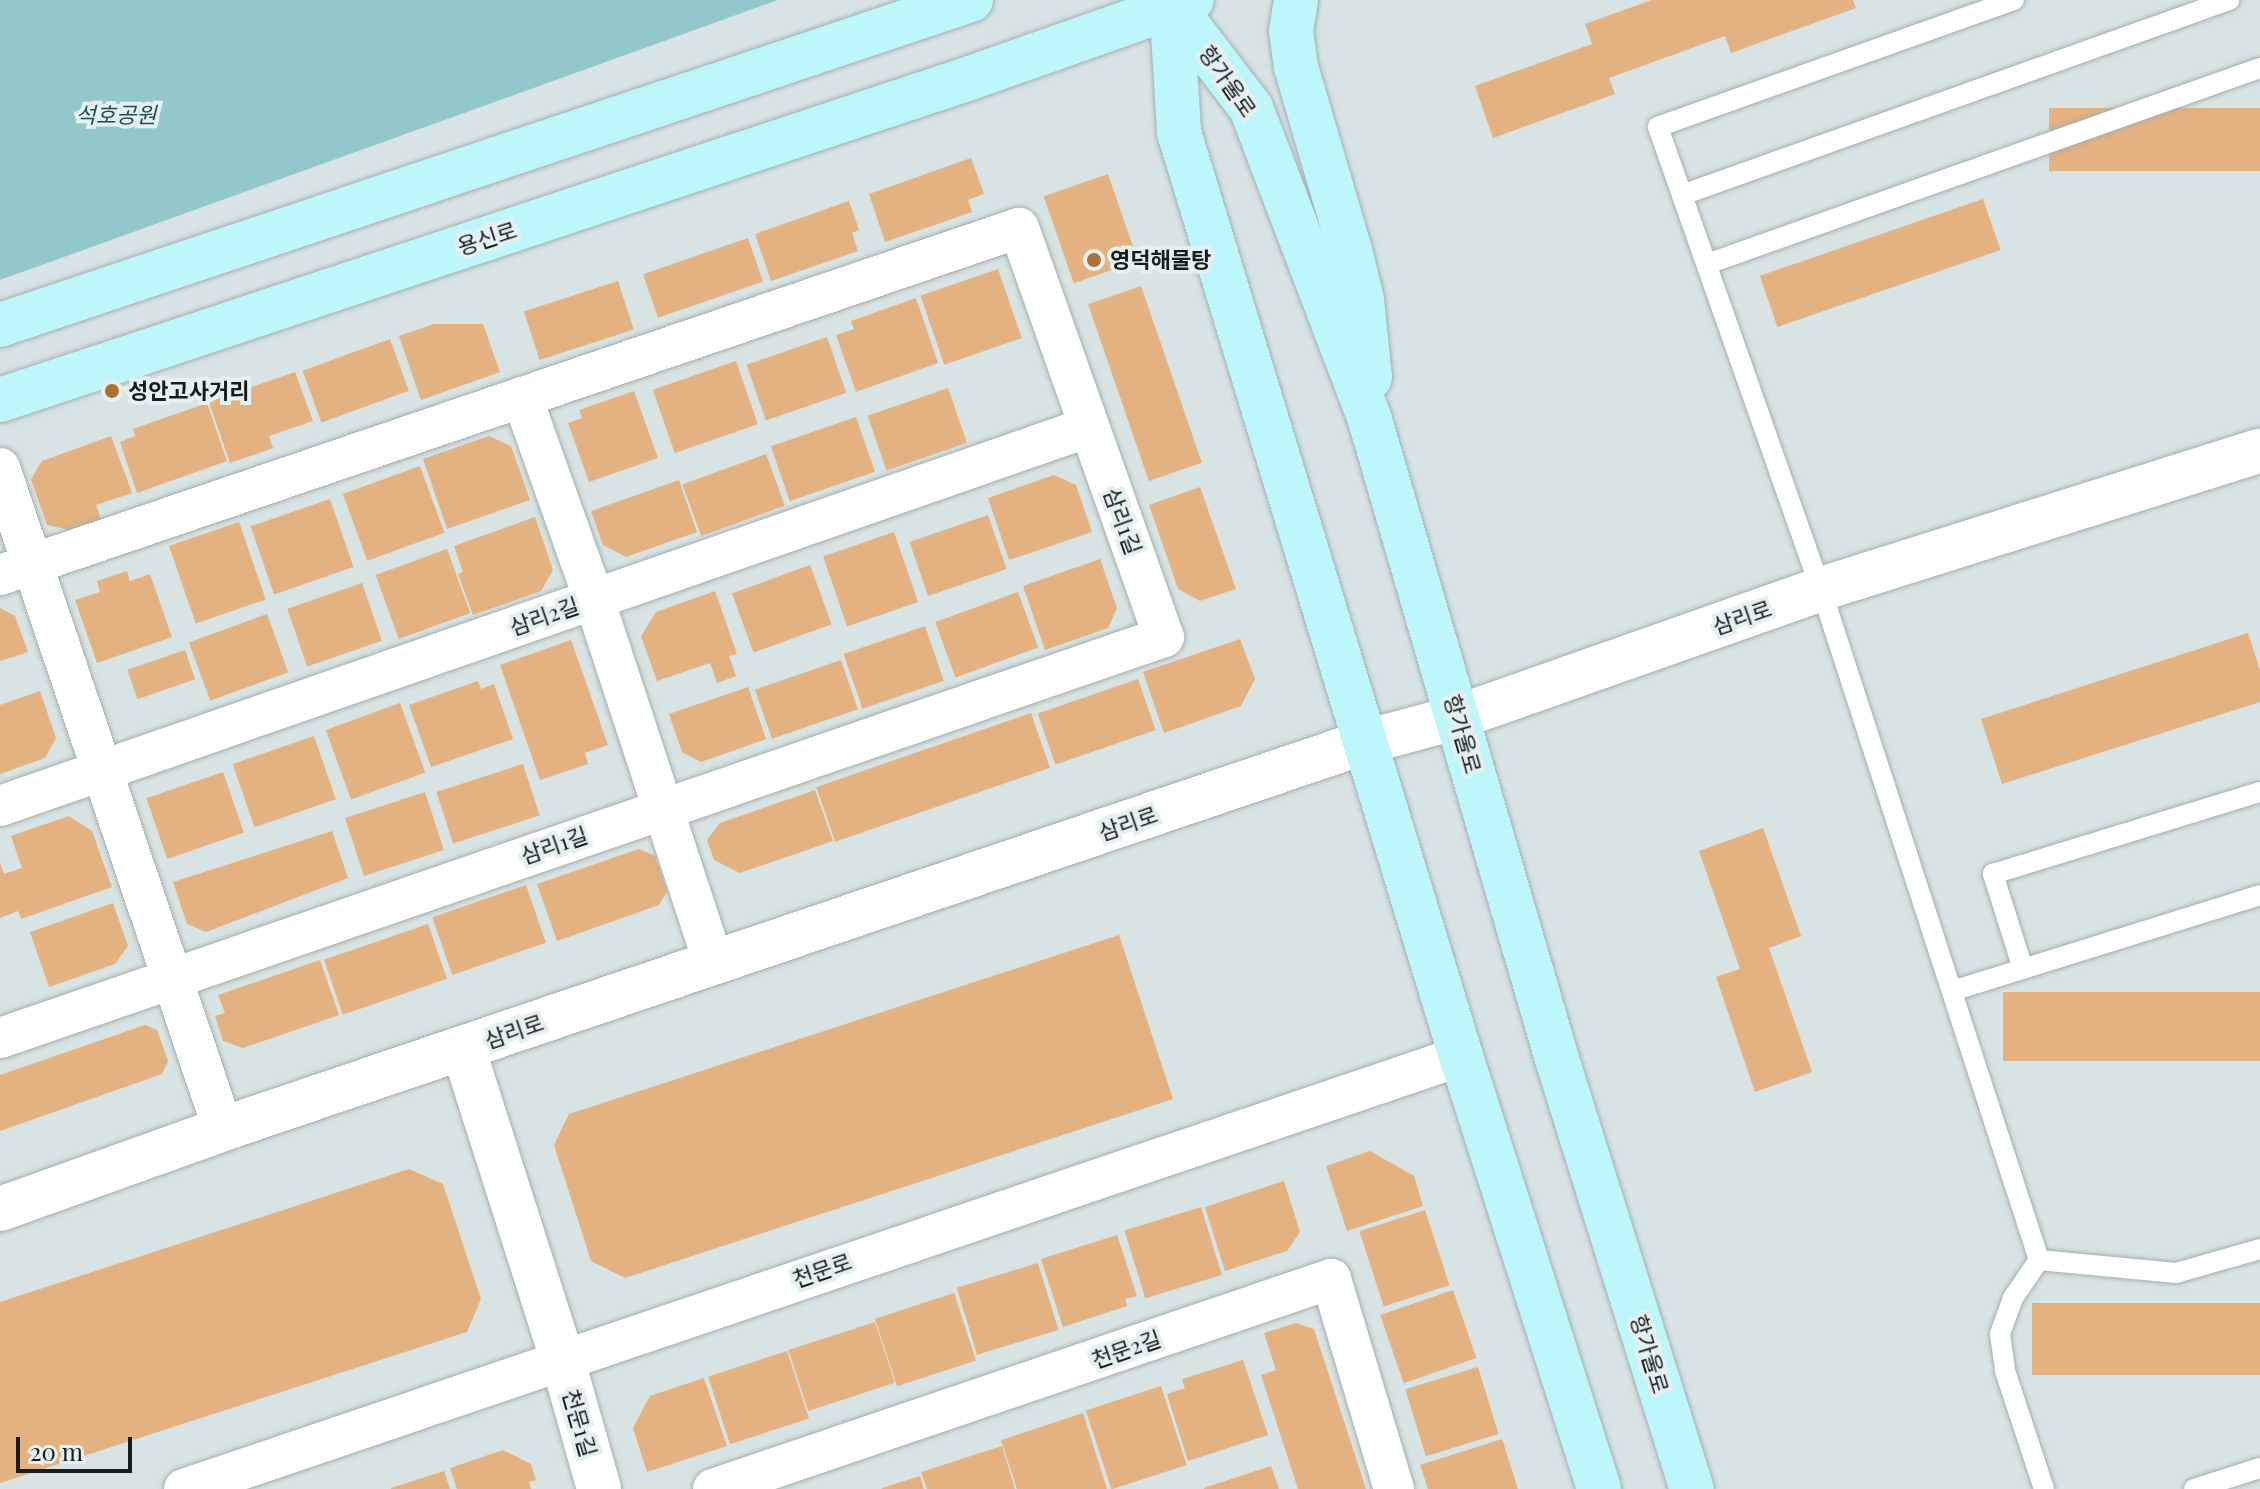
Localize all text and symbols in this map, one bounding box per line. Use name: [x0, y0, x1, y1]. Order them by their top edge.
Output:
street label: 항가울로: [1194, 40, 1262, 122]
park label: 석호공원: [76, 102, 156, 128]
street label: 용신로: [454, 216, 520, 260]
place label: 영덕해물탕: [1110, 247, 1211, 273]
marker: 영덕해물탕: [1085, 251, 1103, 269]
place label: 성안고사거리: [128, 378, 249, 404]
marker: 성안고사거리: [103, 382, 121, 400]
street label: 삼리1길: [1099, 484, 1147, 558]
street label: 삼리2길: [506, 592, 582, 640]
street label: 삼리로: [1709, 595, 1775, 639]
street label: 항가울로: [1439, 691, 1487, 777]
street label: 삼리로: [1095, 801, 1161, 845]
street label: 삼리1길: [517, 821, 591, 869]
street label: 삼리로: [481, 1009, 547, 1053]
street label: 천문로: [789, 1248, 855, 1292]
street label: 항가울로: [1626, 1311, 1674, 1397]
street label: 천문2길: [1088, 1325, 1164, 1373]
street label: 천문1길: [558, 1386, 602, 1460]
scale bar: [20, 1421, 136, 1471]
text: 20 m: [30, 1435, 83, 1467]

